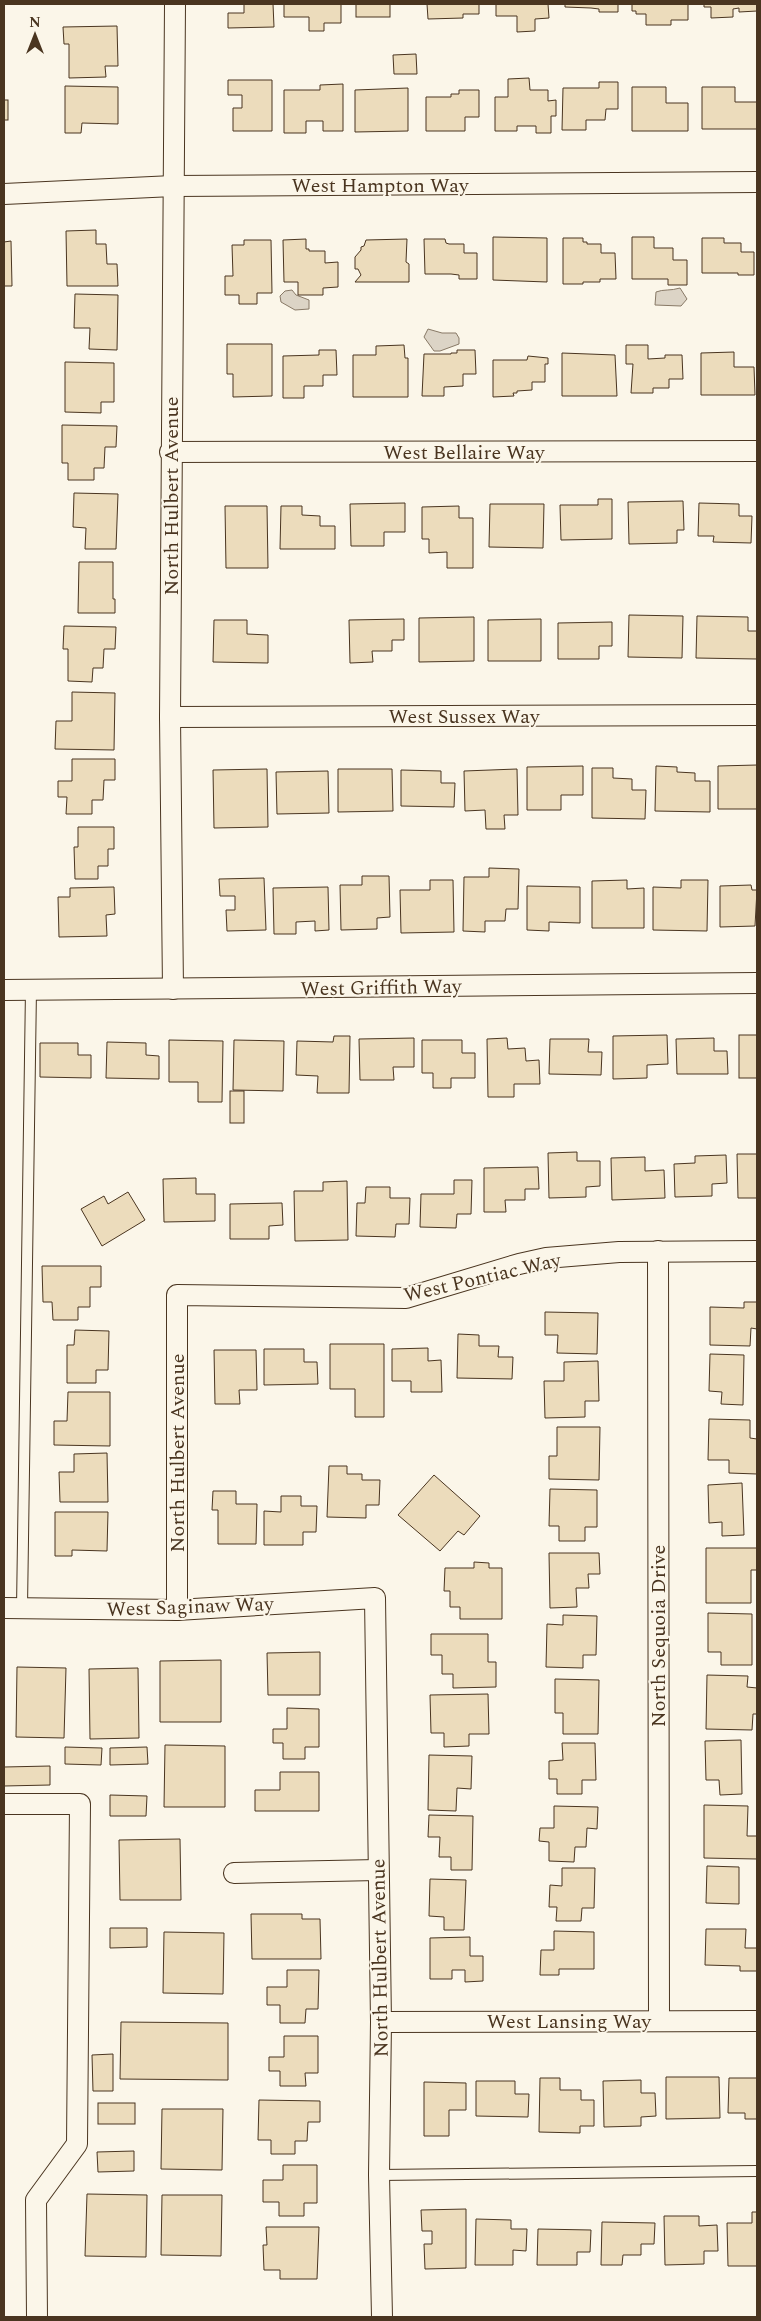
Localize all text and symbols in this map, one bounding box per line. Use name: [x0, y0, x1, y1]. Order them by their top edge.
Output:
north arrow: [10, 10, 60, 60]
text: N: [29, 12, 41, 33]
street label: West Hampton Way: [292, 171, 470, 201]
street label: North Hulbert Avenue: [157, 397, 187, 595]
street label: West Bellaire Way: [383, 438, 546, 468]
street label: West Sussex Way: [388, 702, 541, 732]
street label: West Griffith Way: [300, 972, 463, 1004]
street label: West Pontiac Way: [401, 1245, 565, 1311]
street label: North Hulbert Avenue: [163, 1354, 193, 1552]
street label: North Sequoia Drive: [644, 1545, 674, 1727]
street label: West Saginaw Way: [106, 1589, 275, 1625]
street label: North Hulbert Avenue: [363, 1858, 397, 2058]
street label: West Lansing Way: [487, 2007, 653, 2037]

